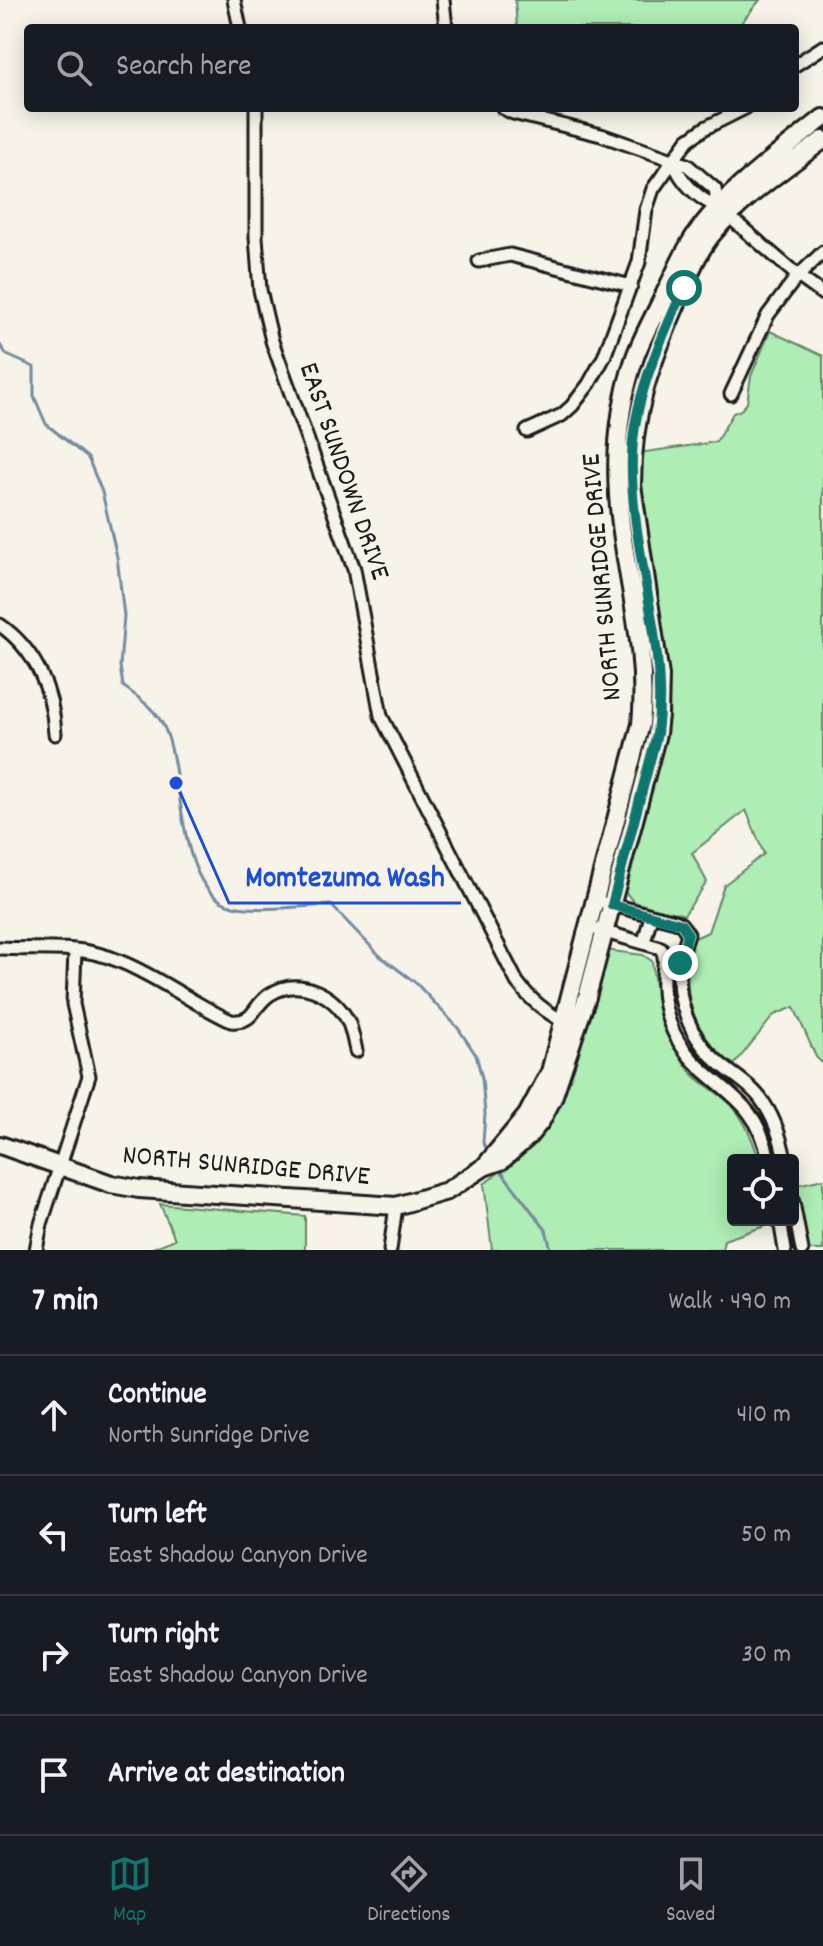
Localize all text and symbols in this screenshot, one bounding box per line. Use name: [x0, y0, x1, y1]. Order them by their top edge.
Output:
search box: [24, 24, 799, 112]
icon: search: [52, 46, 96, 90]
text: Search here: [116, 47, 252, 90]
route start: [666, 270, 702, 306]
street label: EAST SUNDOWN DRIVE: [286, 358, 398, 586]
street label: NORTH SUNRIDGE DRIVE: [573, 451, 635, 702]
callout: Momtezuma Wash: [229, 849, 461, 903]
text: Momtezuma Wash: [245, 859, 445, 902]
route end: [662, 945, 698, 981]
street label: NORTH SUNRIDGE DRIVE: [121, 1137, 372, 1199]
map controls: [727, 1154, 799, 1226]
button: locate: [727, 1154, 799, 1226]
text: 7 min: [32, 1278, 98, 1327]
text: Walk · 490 m: [668, 1284, 791, 1321]
text: Continue: [108, 1375, 207, 1418]
icon: ahead: [32, 1393, 76, 1437]
text: 410 m: [737, 1397, 791, 1434]
text: North Sunridge Drive: [108, 1418, 310, 1455]
text: Turn left: [108, 1495, 207, 1538]
icon: left: [32, 1513, 76, 1557]
text: 50 m: [741, 1517, 791, 1554]
text: East Shadow Canyon Drive: [108, 1538, 368, 1575]
text: Turn right: [108, 1615, 219, 1658]
icon: right: [32, 1633, 76, 1677]
text: 30 m: [741, 1637, 791, 1674]
text: East Shadow Canyon Drive: [108, 1658, 368, 1695]
icon: arrive: [32, 1753, 76, 1797]
text: Arrive at destination: [108, 1754, 345, 1797]
tab: Map: [108, 1852, 152, 1931]
tab: Directions: [367, 1852, 451, 1931]
tab: Saved: [666, 1852, 715, 1931]

